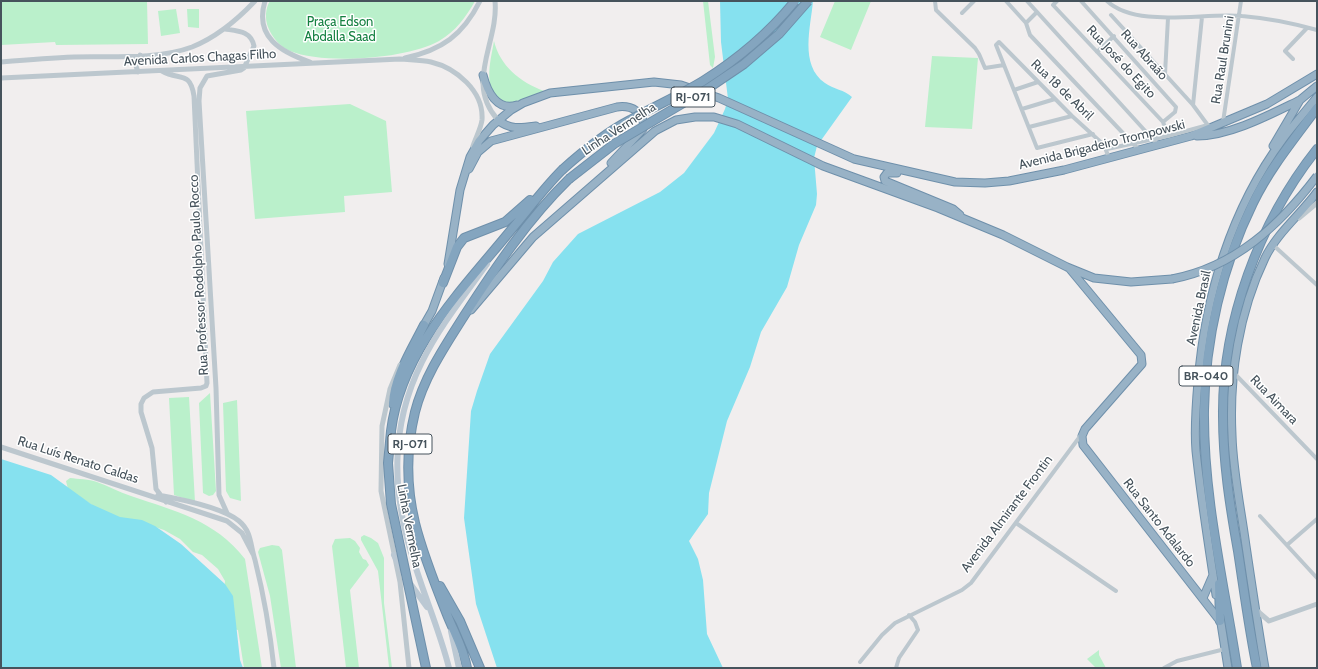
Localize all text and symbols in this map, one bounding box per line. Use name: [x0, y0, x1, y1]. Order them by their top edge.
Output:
park label: Praça Edson Abdalla Saad: [304, 14, 376, 45]
street label: Rua Raul Brunini: [1208, 15, 1238, 105]
street label: Rua José do Egito: [1083, 22, 1159, 102]
street label: Rua Abraão: [1117, 27, 1171, 83]
street label: Avenida Carlos Chagas Filho: [123, 46, 277, 70]
street label: Rua 18 de Abril: [1028, 56, 1096, 124]
road number: RJ-071: [671, 87, 715, 107]
street label: Linha Vermelha: [579, 99, 659, 159]
street label: Avenida Brigadeiro Trompowski: [1017, 117, 1187, 173]
street label: Rua Professor Rodolpho Paulo Rocco: [186, 174, 212, 376]
street label: Avenida Brasil: [1183, 269, 1215, 347]
road number: BR-040: [1179, 366, 1233, 386]
street label: Rua Aimara: [1247, 372, 1301, 428]
street label: Rua Luís Renato Caldas: [16, 433, 140, 487]
road number: RJ-071: [388, 434, 432, 454]
street label: Avenida Almirante Frontin: [958, 453, 1056, 575]
street label: Rua Santo Adalardo: [1120, 476, 1198, 570]
street label: Linha Vermelha: [393, 483, 425, 569]

